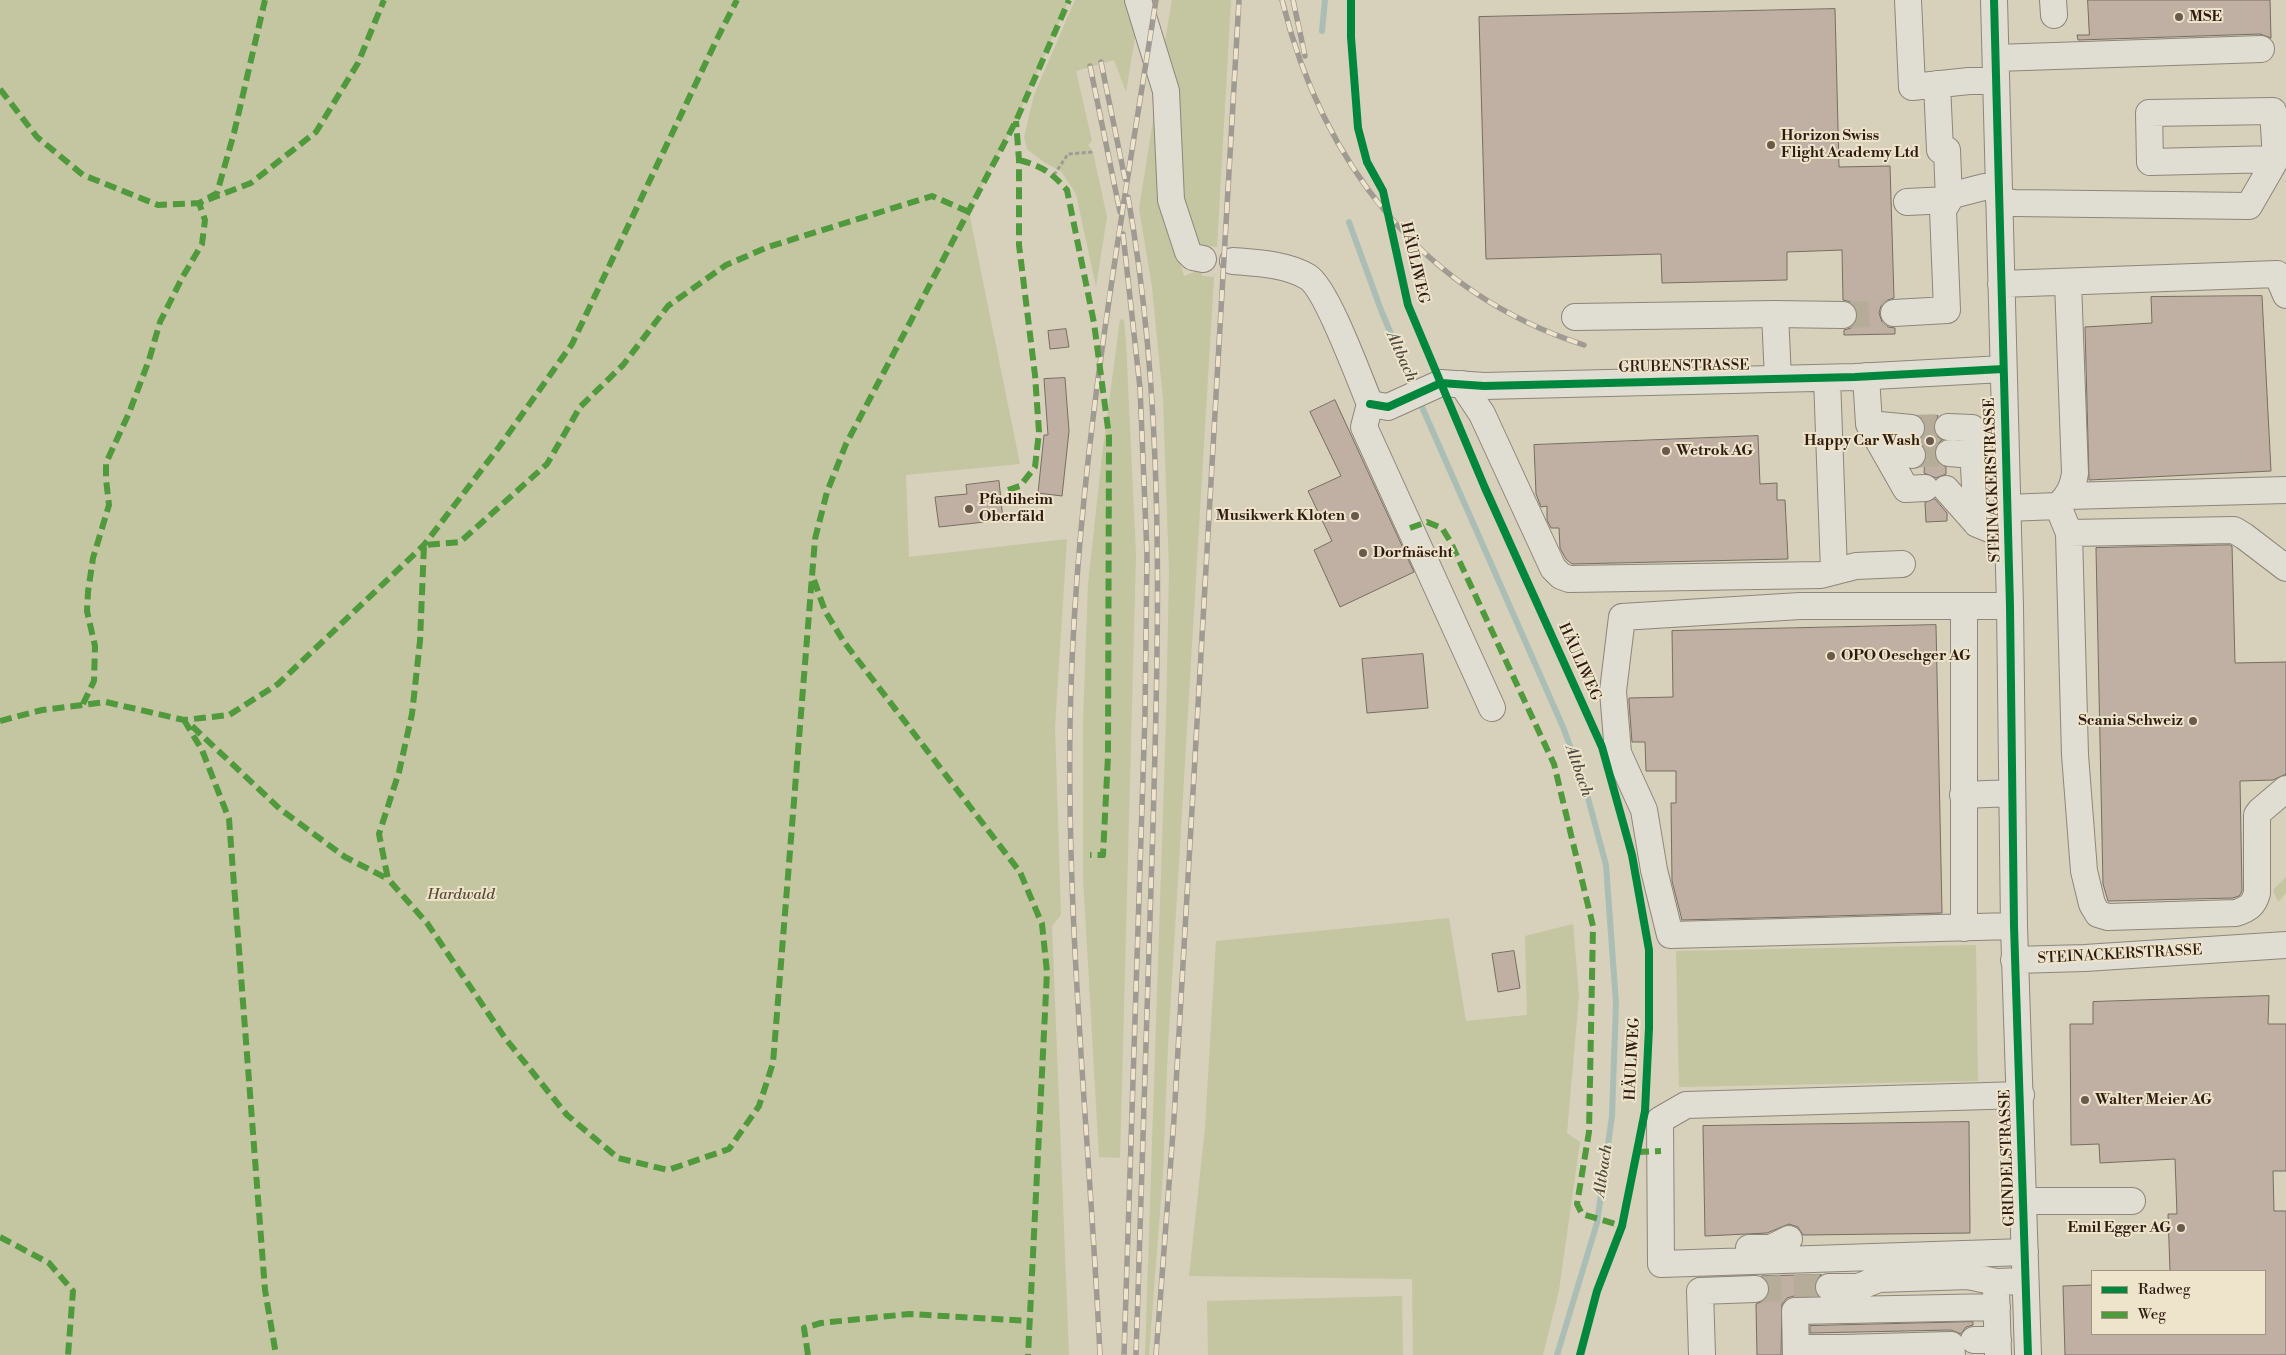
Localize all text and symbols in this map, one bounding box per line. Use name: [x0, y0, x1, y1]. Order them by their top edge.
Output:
place label: MSE: [2189, 8, 2222, 26]
marker: MSE: [2173, 11, 2185, 23]
place label: Horizon Swiss Flight Academy Ltd: [1781, 127, 1919, 162]
marker: Horizon Swiss Flight Academy Ltd: [1765, 139, 1777, 151]
street label: HÄULIWEG: [1396, 220, 1432, 306]
water label: Altbach: [1381, 329, 1421, 385]
street label: GRUBENSTRASSE: [1618, 357, 1750, 377]
street label: STEINACKERSTRASSE: [1981, 397, 2005, 563]
place label: Happy Car Wash: [1804, 432, 1920, 450]
marker: Happy Car Wash: [1924, 435, 1936, 447]
place label: Wetrok AG: [1676, 442, 1753, 460]
marker: Wetrok AG: [1660, 445, 1672, 457]
place label: Pfadiheim Oberfäld: [979, 491, 1053, 526]
marker: Pfadiheim Oberfäld: [963, 503, 975, 515]
place label: Musikwerk Kloten: [1216, 507, 1345, 525]
marker: Musikwerk Kloten: [1349, 510, 1361, 522]
place label: Dorfnäscht: [1373, 544, 1453, 562]
marker: Dorfnäscht: [1357, 547, 1369, 559]
street label: HÄULIWEG: [1554, 620, 1604, 704]
place label: OPO Oeschger AG: [1841, 647, 1971, 665]
marker: OPO Oeschger AG: [1825, 650, 1837, 662]
place label: Scania Schweiz: [2078, 712, 2183, 730]
marker: Scania Schweiz: [2187, 715, 2199, 727]
water label: Altbach: [1560, 743, 1596, 799]
park label: Hardwald: [427, 886, 495, 904]
street label: STEINACKERSTRASSE: [2037, 942, 2203, 968]
street label: HÄULIWEG: [1622, 1017, 1644, 1101]
street label: GRINDELSTRASSE: [1997, 1089, 2019, 1227]
place label: Walter Meier AG: [2095, 1091, 2212, 1109]
marker: Walter Meier AG: [2079, 1094, 2091, 1106]
water label: Altbach: [1591, 1143, 1617, 1199]
place label: Emil Egger AG: [2068, 1219, 2171, 1237]
marker: Emil Egger AG: [2175, 1222, 2187, 1234]
legend: [2091, 1270, 2266, 1335]
text: Radweg: [2138, 1280, 2191, 1299]
text: Weg: [2138, 1305, 2166, 1324]

